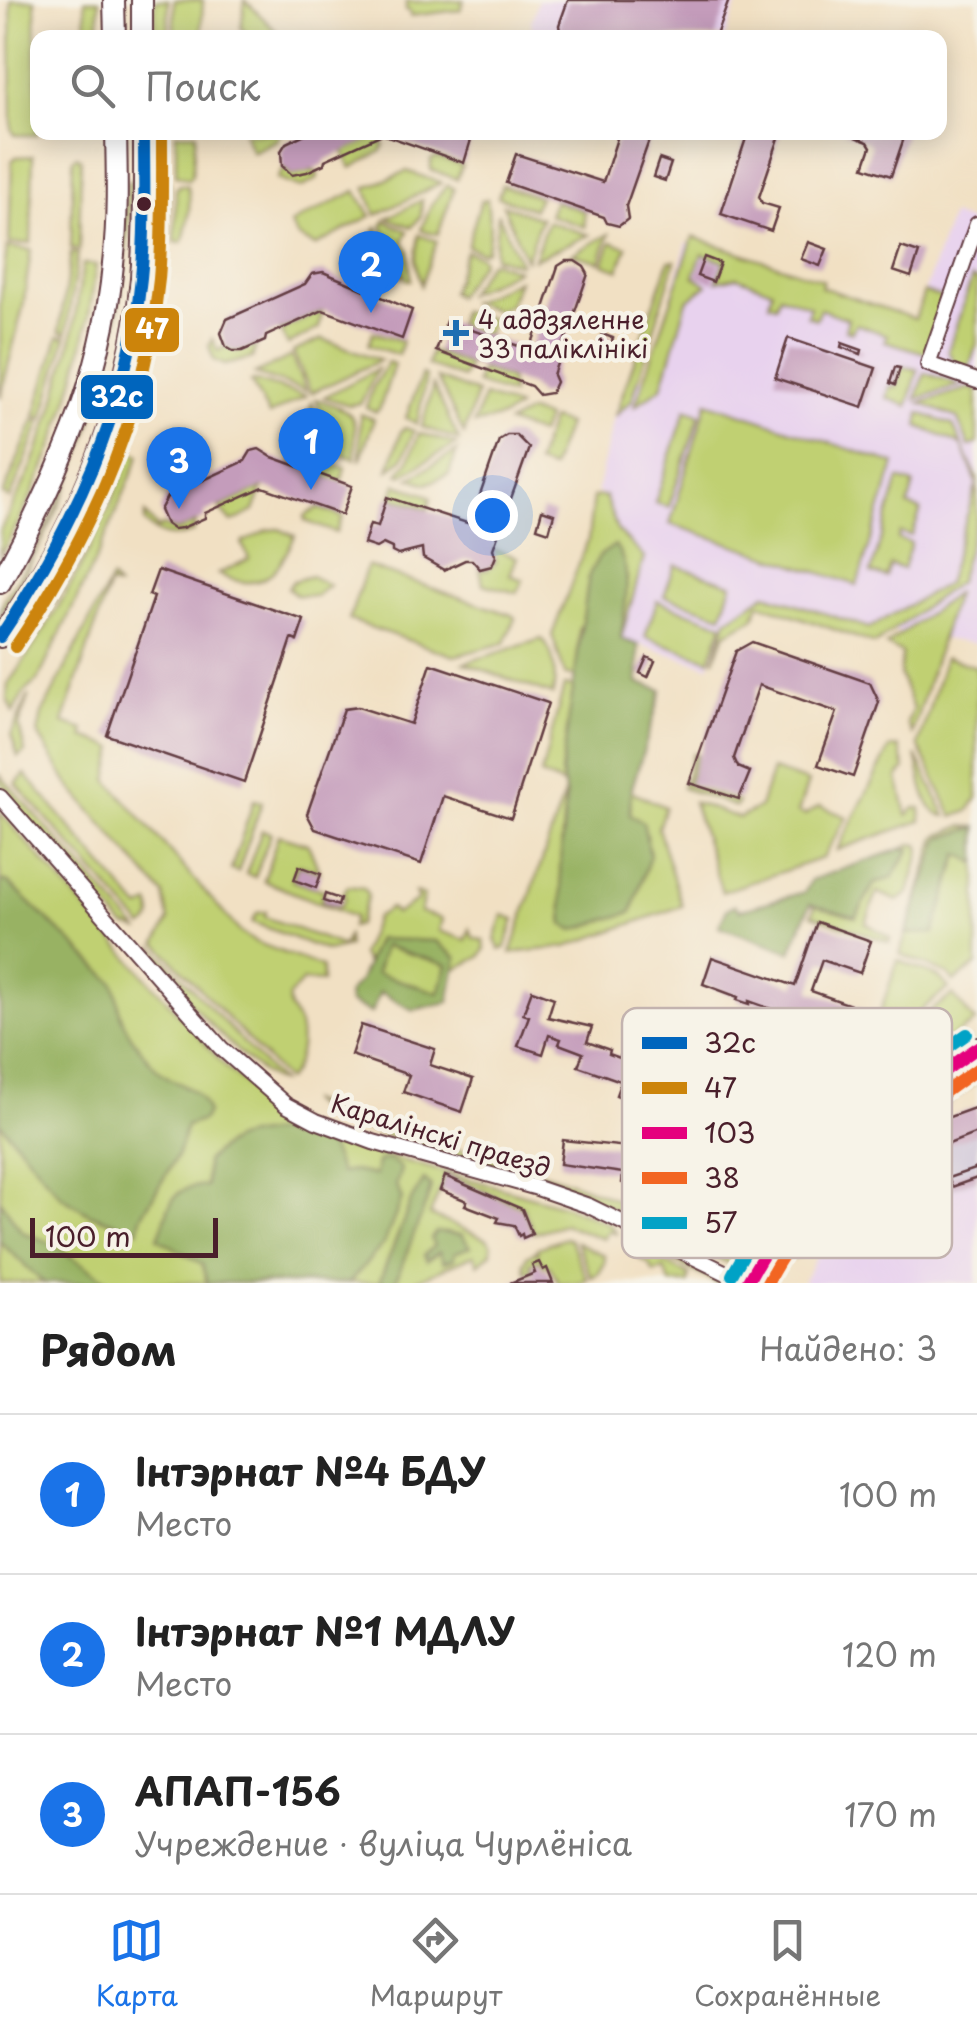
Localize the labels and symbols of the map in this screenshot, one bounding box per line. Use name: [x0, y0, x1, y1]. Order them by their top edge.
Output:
unlabelled marker: [134, 194, 154, 214]
pin: 2: [338, 230, 404, 313]
place label: 4 аддзяленне 33 паліклінікі: [478, 300, 648, 367]
line badge: 47: [123, 306, 181, 354]
text: 47: [135, 306, 169, 349]
marker: 4 аддзяленне 33 паліклінікі: [443, 320, 469, 346]
line badge: 32с: [79, 373, 155, 421]
text: 32с: [91, 374, 143, 417]
pin: 1: [278, 408, 344, 490]
pin: 3: [146, 426, 212, 509]
your location: [467, 490, 518, 541]
legend: [622, 1008, 952, 1258]
text: 32с: [704, 1020, 756, 1063]
text: 47: [704, 1065, 737, 1108]
street label: Каралінскі праезд: [327, 1084, 555, 1186]
text: 103: [704, 1110, 756, 1153]
text: 38: [704, 1155, 740, 1198]
text: 57: [704, 1200, 738, 1243]
scale bar: [30, 1213, 218, 1258]

